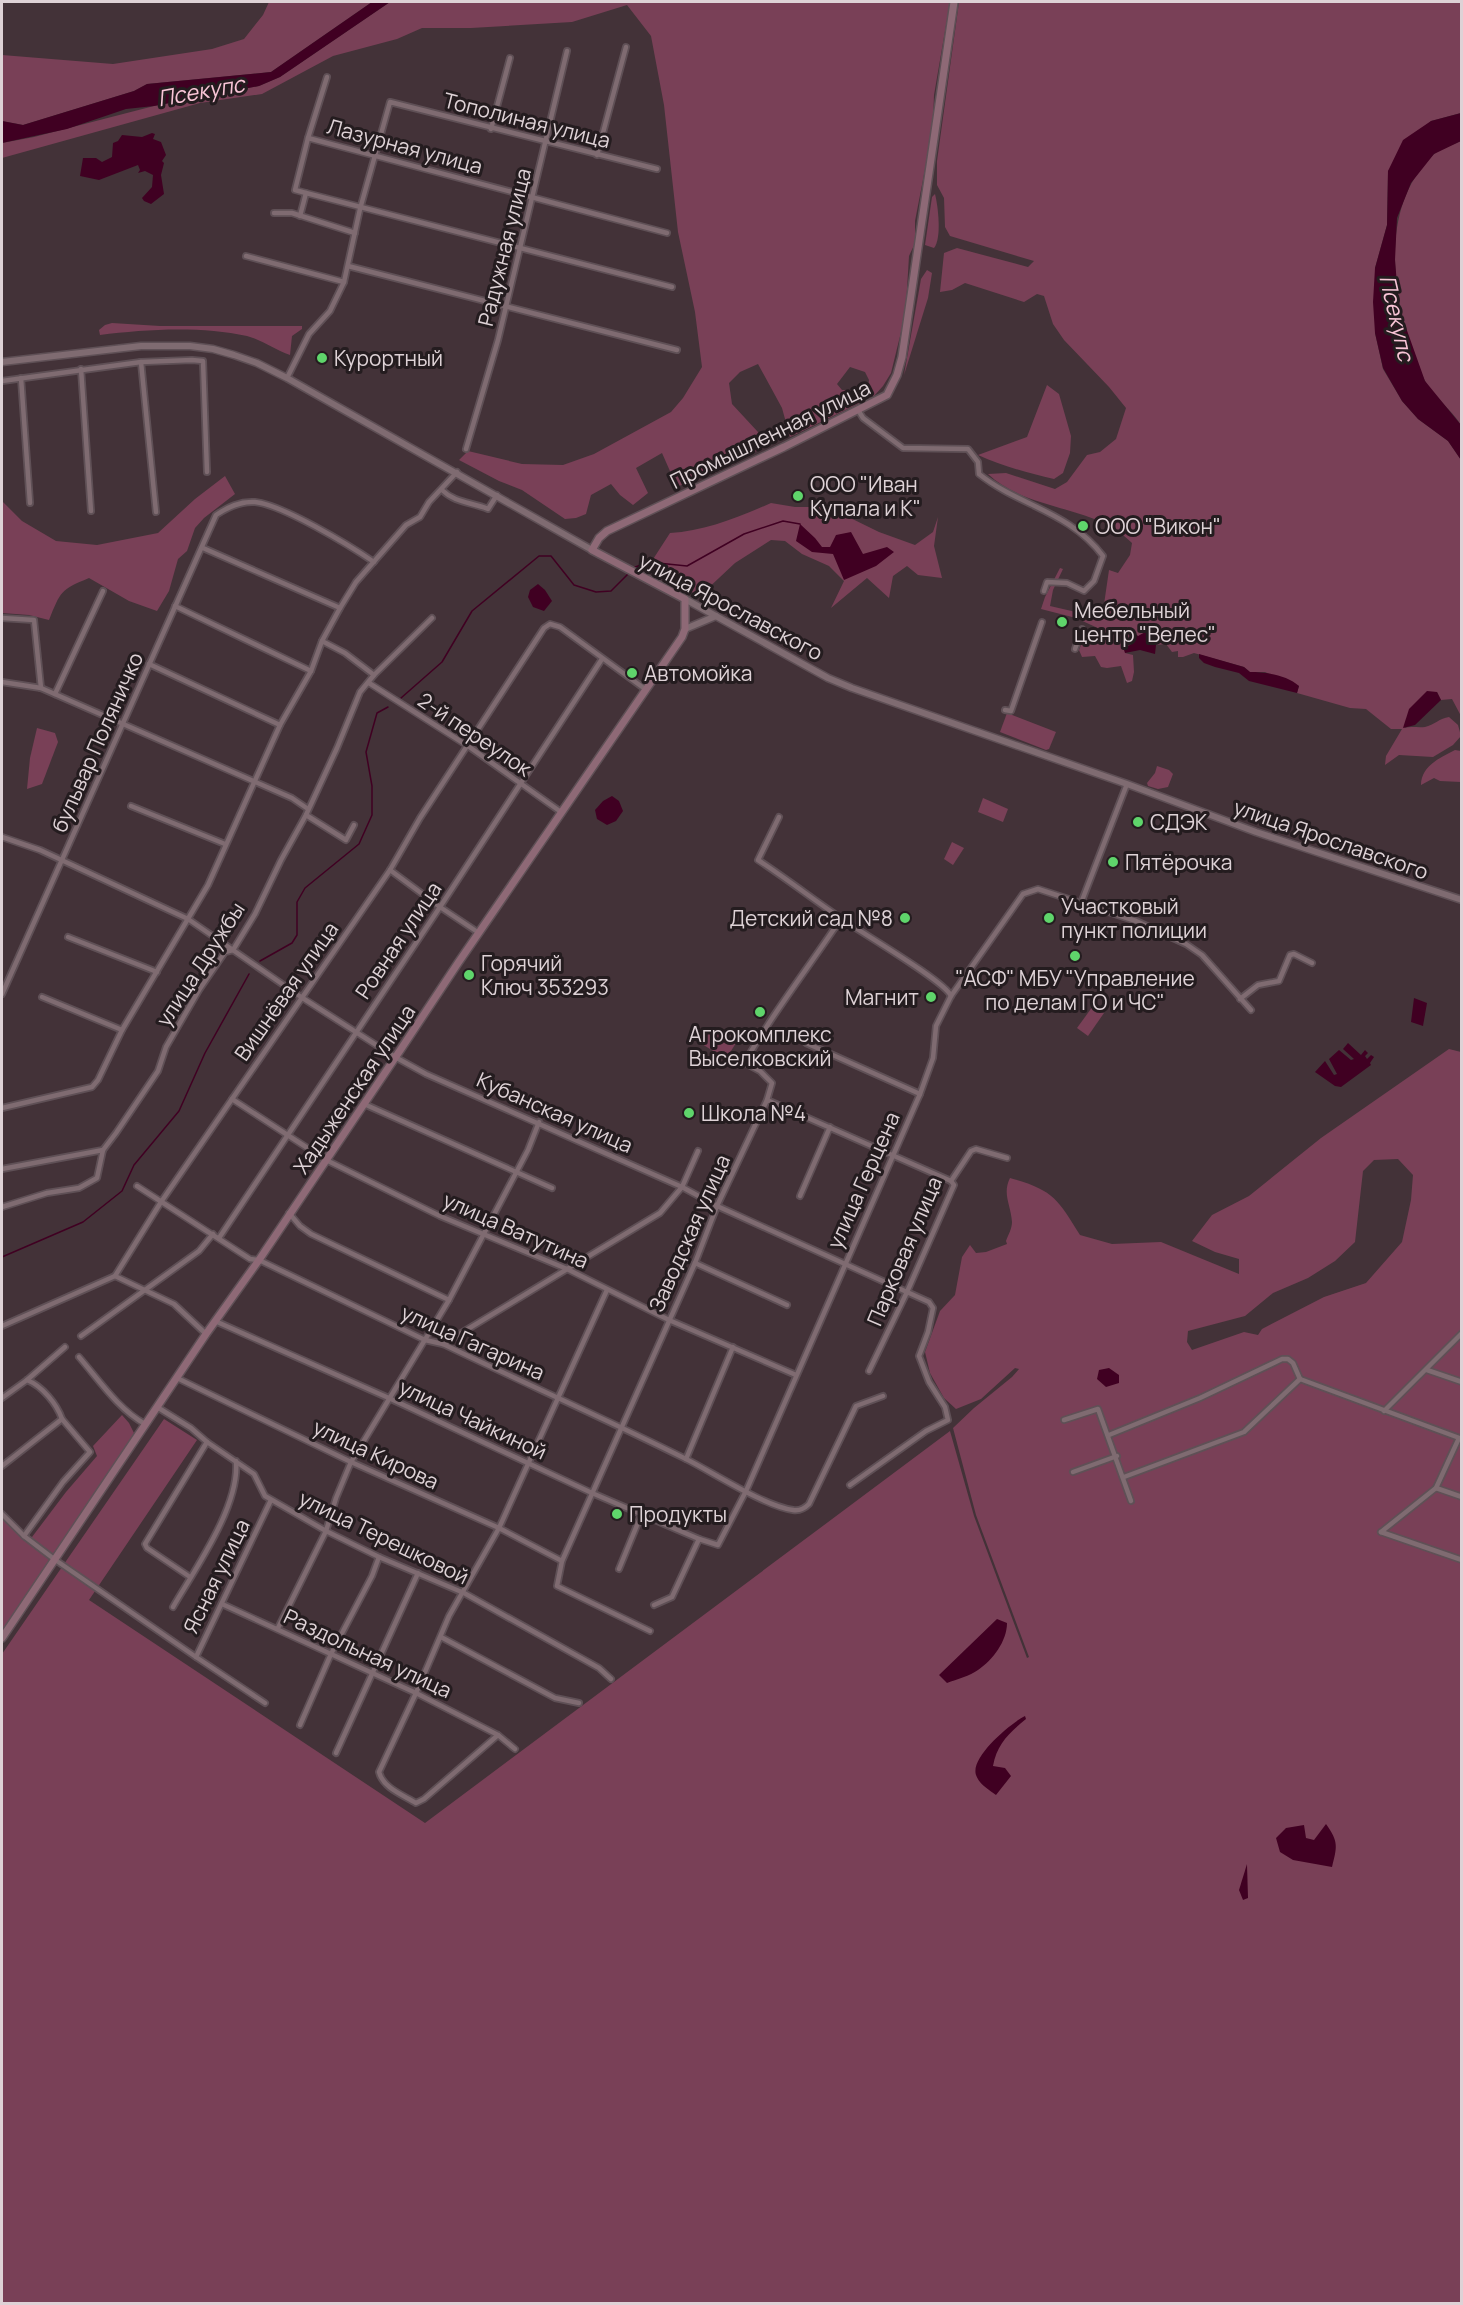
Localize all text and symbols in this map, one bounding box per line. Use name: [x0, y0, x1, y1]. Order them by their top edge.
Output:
water label: Псекупс: [155, 68, 248, 113]
street label: Тополиная улица: [441, 86, 613, 154]
street label: Лазурная улица: [324, 112, 486, 180]
street label: Радужная улица: [471, 165, 537, 329]
water label: Псекупс: [1373, 272, 1422, 366]
place label: Курортный: [334, 344, 443, 372]
marker: Курортный: [315, 351, 329, 365]
street label: Промышленная улица: [665, 373, 875, 495]
place label: ООО "Иван Купала и К": [810, 470, 921, 522]
marker: ООО "Иван Купала и К": [791, 489, 805, 503]
place label: ООО "Викон": [1095, 512, 1221, 540]
marker: ООО "Викон": [1076, 519, 1090, 533]
street label: улица Ярославского: [634, 546, 828, 666]
place label: Мебельный центр "Велес": [1074, 596, 1216, 648]
marker: Мебельный центр "Велес": [1055, 615, 1069, 629]
street label: бульвар Поляничко: [45, 648, 149, 836]
place label: Автомойка: [644, 659, 752, 687]
marker: Автомойка: [625, 666, 639, 680]
street label: 2-й переулок: [413, 686, 538, 783]
street label: улица Ярославского: [1230, 793, 1432, 885]
place label: СДЭК: [1150, 808, 1208, 836]
marker: СДЭК: [1131, 815, 1145, 829]
place label: Пятёрочка: [1125, 848, 1232, 876]
marker: Пятёрочка: [1106, 855, 1120, 869]
street label: Ровная улица: [348, 876, 448, 1004]
place label: Участковый пункт полиции: [1061, 892, 1207, 944]
street label: улица Дружбы: [149, 896, 251, 1032]
place label: Детский сад №8: [729, 904, 893, 932]
marker: Детский сад №8: [898, 911, 912, 925]
marker: Участковый пункт полиции: [1042, 911, 1056, 925]
street label: Вишнёвая улица: [228, 916, 344, 1066]
place label: Горячий Ключ 353293: [481, 949, 609, 1001]
marker: "АСФ" МБУ "Управление по делам ГО и ЧС": [1068, 949, 1082, 963]
place label: "АСФ" МБУ "Управление по делам ГО и ЧС": [955, 964, 1195, 1016]
marker: Горячий Ключ 353293: [462, 968, 476, 982]
place label: Магнит: [845, 983, 919, 1011]
marker: Магнит: [924, 990, 938, 1004]
street label: Хадыженская улица: [287, 999, 421, 1179]
marker: Агрокомплекс Выселковский: [753, 1005, 767, 1019]
place label: Агрокомплекс Выселковский: [688, 1020, 832, 1072]
street label: Кубанская улица: [473, 1065, 637, 1159]
place label: Школа №4: [701, 1099, 806, 1127]
marker: Школа №4: [682, 1106, 696, 1120]
street label: улица Герцена: [820, 1107, 906, 1253]
street label: Заводская улица: [642, 1150, 736, 1316]
street label: Парковая улица: [860, 1172, 948, 1330]
street label: улица Ватутина: [439, 1185, 593, 1275]
street label: улица Гагарина: [397, 1298, 549, 1386]
street label: улица Чайкиной: [395, 1373, 551, 1465]
street label: улица Кирова: [309, 1413, 443, 1495]
street label: улица Терешковой: [294, 1484, 474, 1590]
place label: Продукты: [629, 1500, 727, 1528]
marker: Продукты: [610, 1507, 624, 1521]
street label: Ясная улица: [176, 1514, 256, 1638]
street label: Раздольная улица: [280, 1602, 456, 1704]

